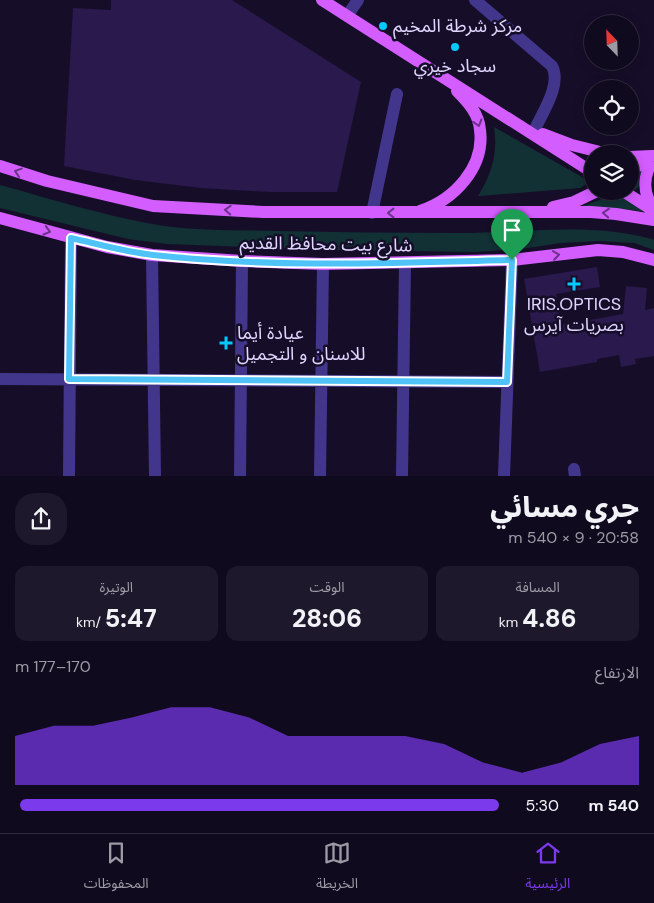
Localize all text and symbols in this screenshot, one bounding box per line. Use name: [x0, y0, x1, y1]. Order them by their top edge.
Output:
place label: مركز شرطة المخيم: [393, 14, 522, 39]
north arrow: [584, 15, 639, 70]
map controls: [584, 15, 639, 200]
marker: مركز شرطة المخيم: [377, 20, 389, 32]
marker: سجاد خيري: [449, 41, 461, 53]
place label: سجاد خيري: [414, 54, 496, 79]
button: locate: [584, 80, 639, 135]
one-way arrow: [472, 118, 482, 127]
button: layers: [584, 145, 639, 200]
one-way arrow: [14, 168, 22, 178]
one-way arrow: [224, 205, 232, 216]
one-way arrow: [602, 207, 610, 218]
one-way arrow: [387, 208, 394, 218]
pin: [491, 209, 533, 260]
icon: arrive: [498, 216, 526, 244]
one-way arrow: [42, 225, 51, 236]
street label: شارع بيت محافظ القديم: [239, 230, 413, 260]
one-way arrow: [552, 250, 560, 260]
marker: IRIS.OPTICS بصريات آيرس: [567, 277, 581, 291]
place label: IRIS.OPTICS بصريات آيرس: [524, 292, 624, 337]
place label: عيادة أيما للاسنان و التجميل: [237, 321, 365, 366]
marker: عيادة أيما للاسنان و التجميل: [219, 336, 233, 350]
text: جري مسائي: [490, 489, 639, 526]
button: share: [15, 493, 67, 545]
text: 20:58 · 9 × 540 m: [508, 527, 639, 548]
text: الوتيرة: [100, 578, 133, 596]
text: الوقت: [309, 578, 345, 596]
text: المسافة: [516, 578, 560, 596]
text: 5:47: [105, 602, 157, 635]
text: 28:06: [292, 602, 362, 635]
text: 4.86: [522, 602, 577, 635]
text: /km: [76, 613, 105, 631]
text: km: [499, 613, 522, 631]
text: 170–177 m: [15, 656, 91, 677]
text: الارتفاع: [595, 662, 639, 683]
text: 5:30: [526, 795, 559, 816]
text: 540 m: [589, 795, 639, 816]
tab: المحفوظات: [84, 839, 149, 898]
tab: الخريطة: [316, 839, 358, 898]
tab: الرئيسية: [525, 839, 570, 898]

